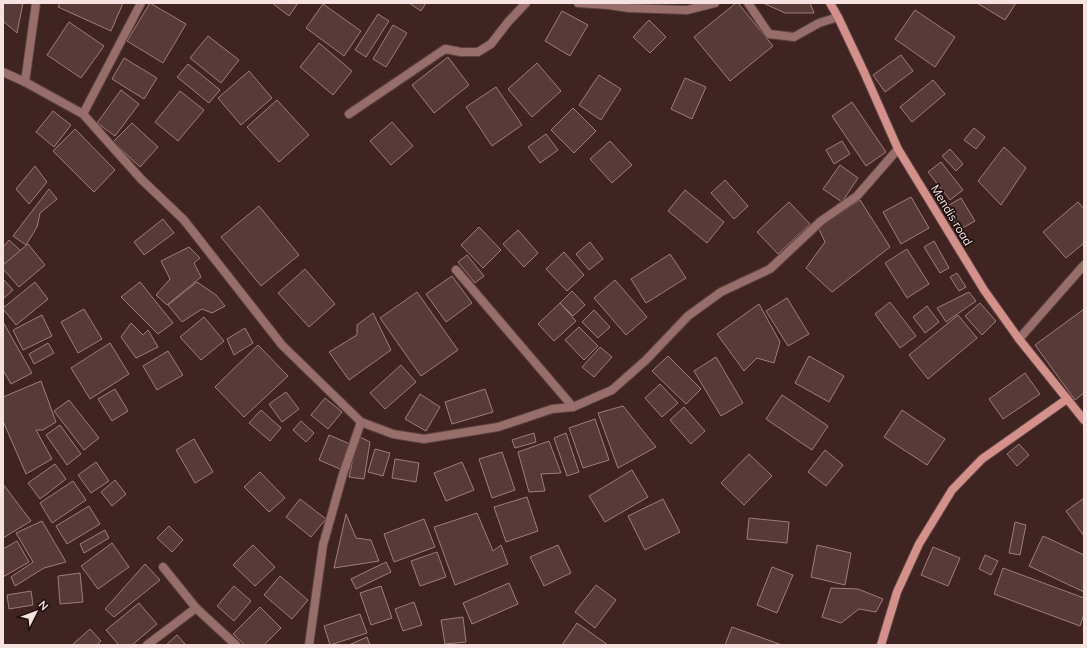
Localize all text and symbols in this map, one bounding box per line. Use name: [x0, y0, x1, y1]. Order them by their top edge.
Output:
street label: Mendis road: [928, 182, 976, 248]
north arrow: [16, 592, 56, 632]
text: N: [35, 598, 51, 613]

